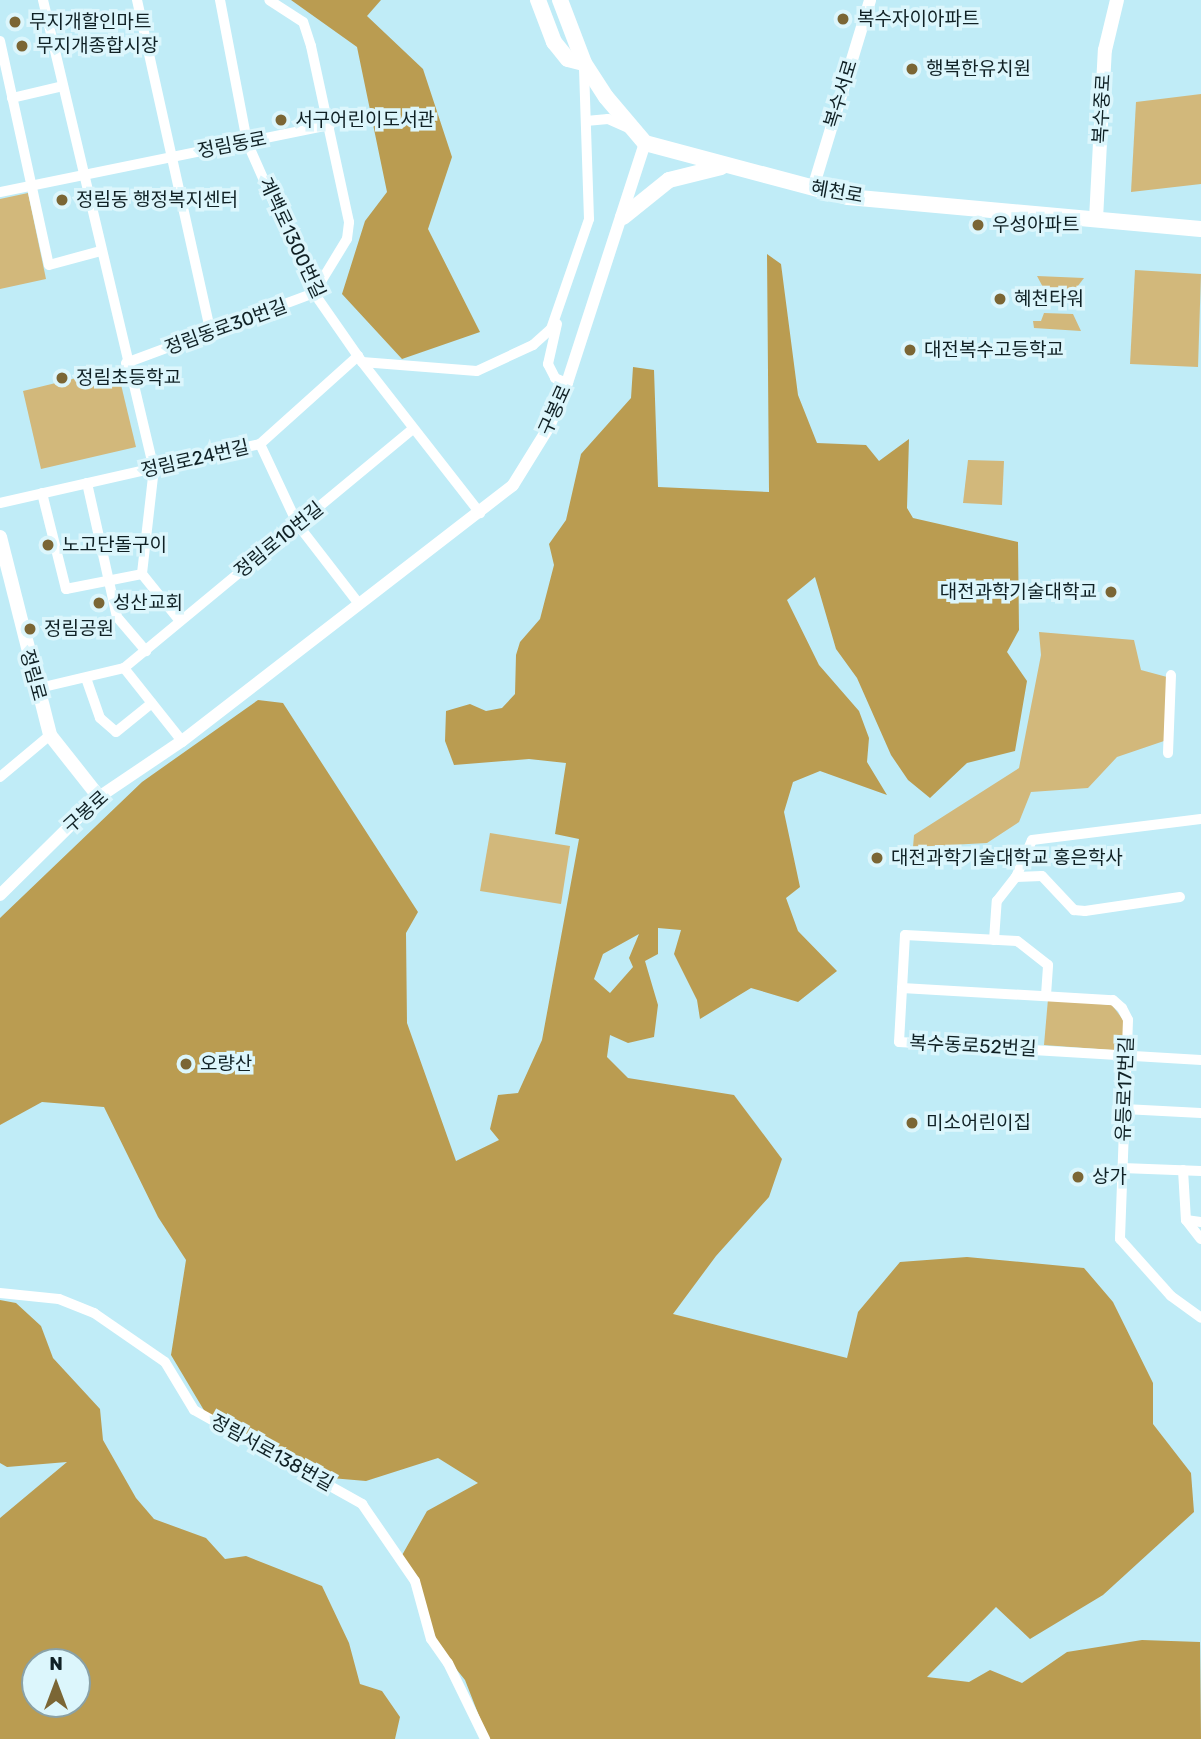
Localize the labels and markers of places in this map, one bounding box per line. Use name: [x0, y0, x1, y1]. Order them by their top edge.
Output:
place label: 복수자이아파트: [857, 8, 979, 30]
place label: 무지개할인마트: [29, 11, 151, 33]
marker: 복수자이아파트: [835, 11, 851, 27]
marker: 무지개할인마트: [7, 14, 23, 30]
place label: 무지개종합시장: [36, 35, 158, 57]
marker: 무지개종합시장: [14, 38, 30, 54]
place label: 행복한유치원: [926, 58, 1031, 80]
marker: 행복한유치원: [904, 61, 920, 77]
place label: 서구어린이도서관: [295, 109, 435, 131]
marker: 서구어린이도서관: [273, 112, 289, 128]
place label: 정림동 행정복지센터: [76, 189, 238, 211]
marker: 정림동 행정복지센터: [54, 192, 70, 208]
place label: 우성아파트: [992, 214, 1079, 236]
marker: 우성아파트: [970, 217, 986, 233]
place label: 혜천타워: [1014, 288, 1084, 310]
marker: 혜천타워: [992, 291, 1008, 307]
place label: 대전복수고등학교: [924, 339, 1064, 361]
marker: 대전복수고등학교: [902, 342, 918, 358]
place label: 정림초등학교: [76, 367, 181, 389]
marker: 정림초등학교: [54, 370, 70, 386]
place label: 노고단돌구이: [62, 534, 167, 556]
marker: 노고단돌구이: [40, 537, 56, 553]
place label: 대전과학기술대학교: [940, 581, 1097, 603]
marker: 대전과학기술대학교: [1103, 584, 1119, 600]
place label: 성산교회: [113, 592, 183, 614]
marker: 성산교회: [91, 595, 107, 611]
place label: 정림공원: [44, 618, 114, 640]
marker: 정림공원: [22, 621, 38, 637]
place label: 대전과학기술대학교 홍은학사: [891, 847, 1123, 869]
marker: 대전과학기술대학교 홍은학사: [869, 850, 885, 866]
place label: 오량산: [200, 1053, 252, 1075]
marker: 오량산: [178, 1056, 194, 1072]
place label: 미소어린이집: [926, 1112, 1031, 1134]
marker: 미소어린이집: [904, 1115, 920, 1131]
place label: 상가: [1092, 1166, 1127, 1188]
marker: 상가: [1070, 1169, 1086, 1185]

